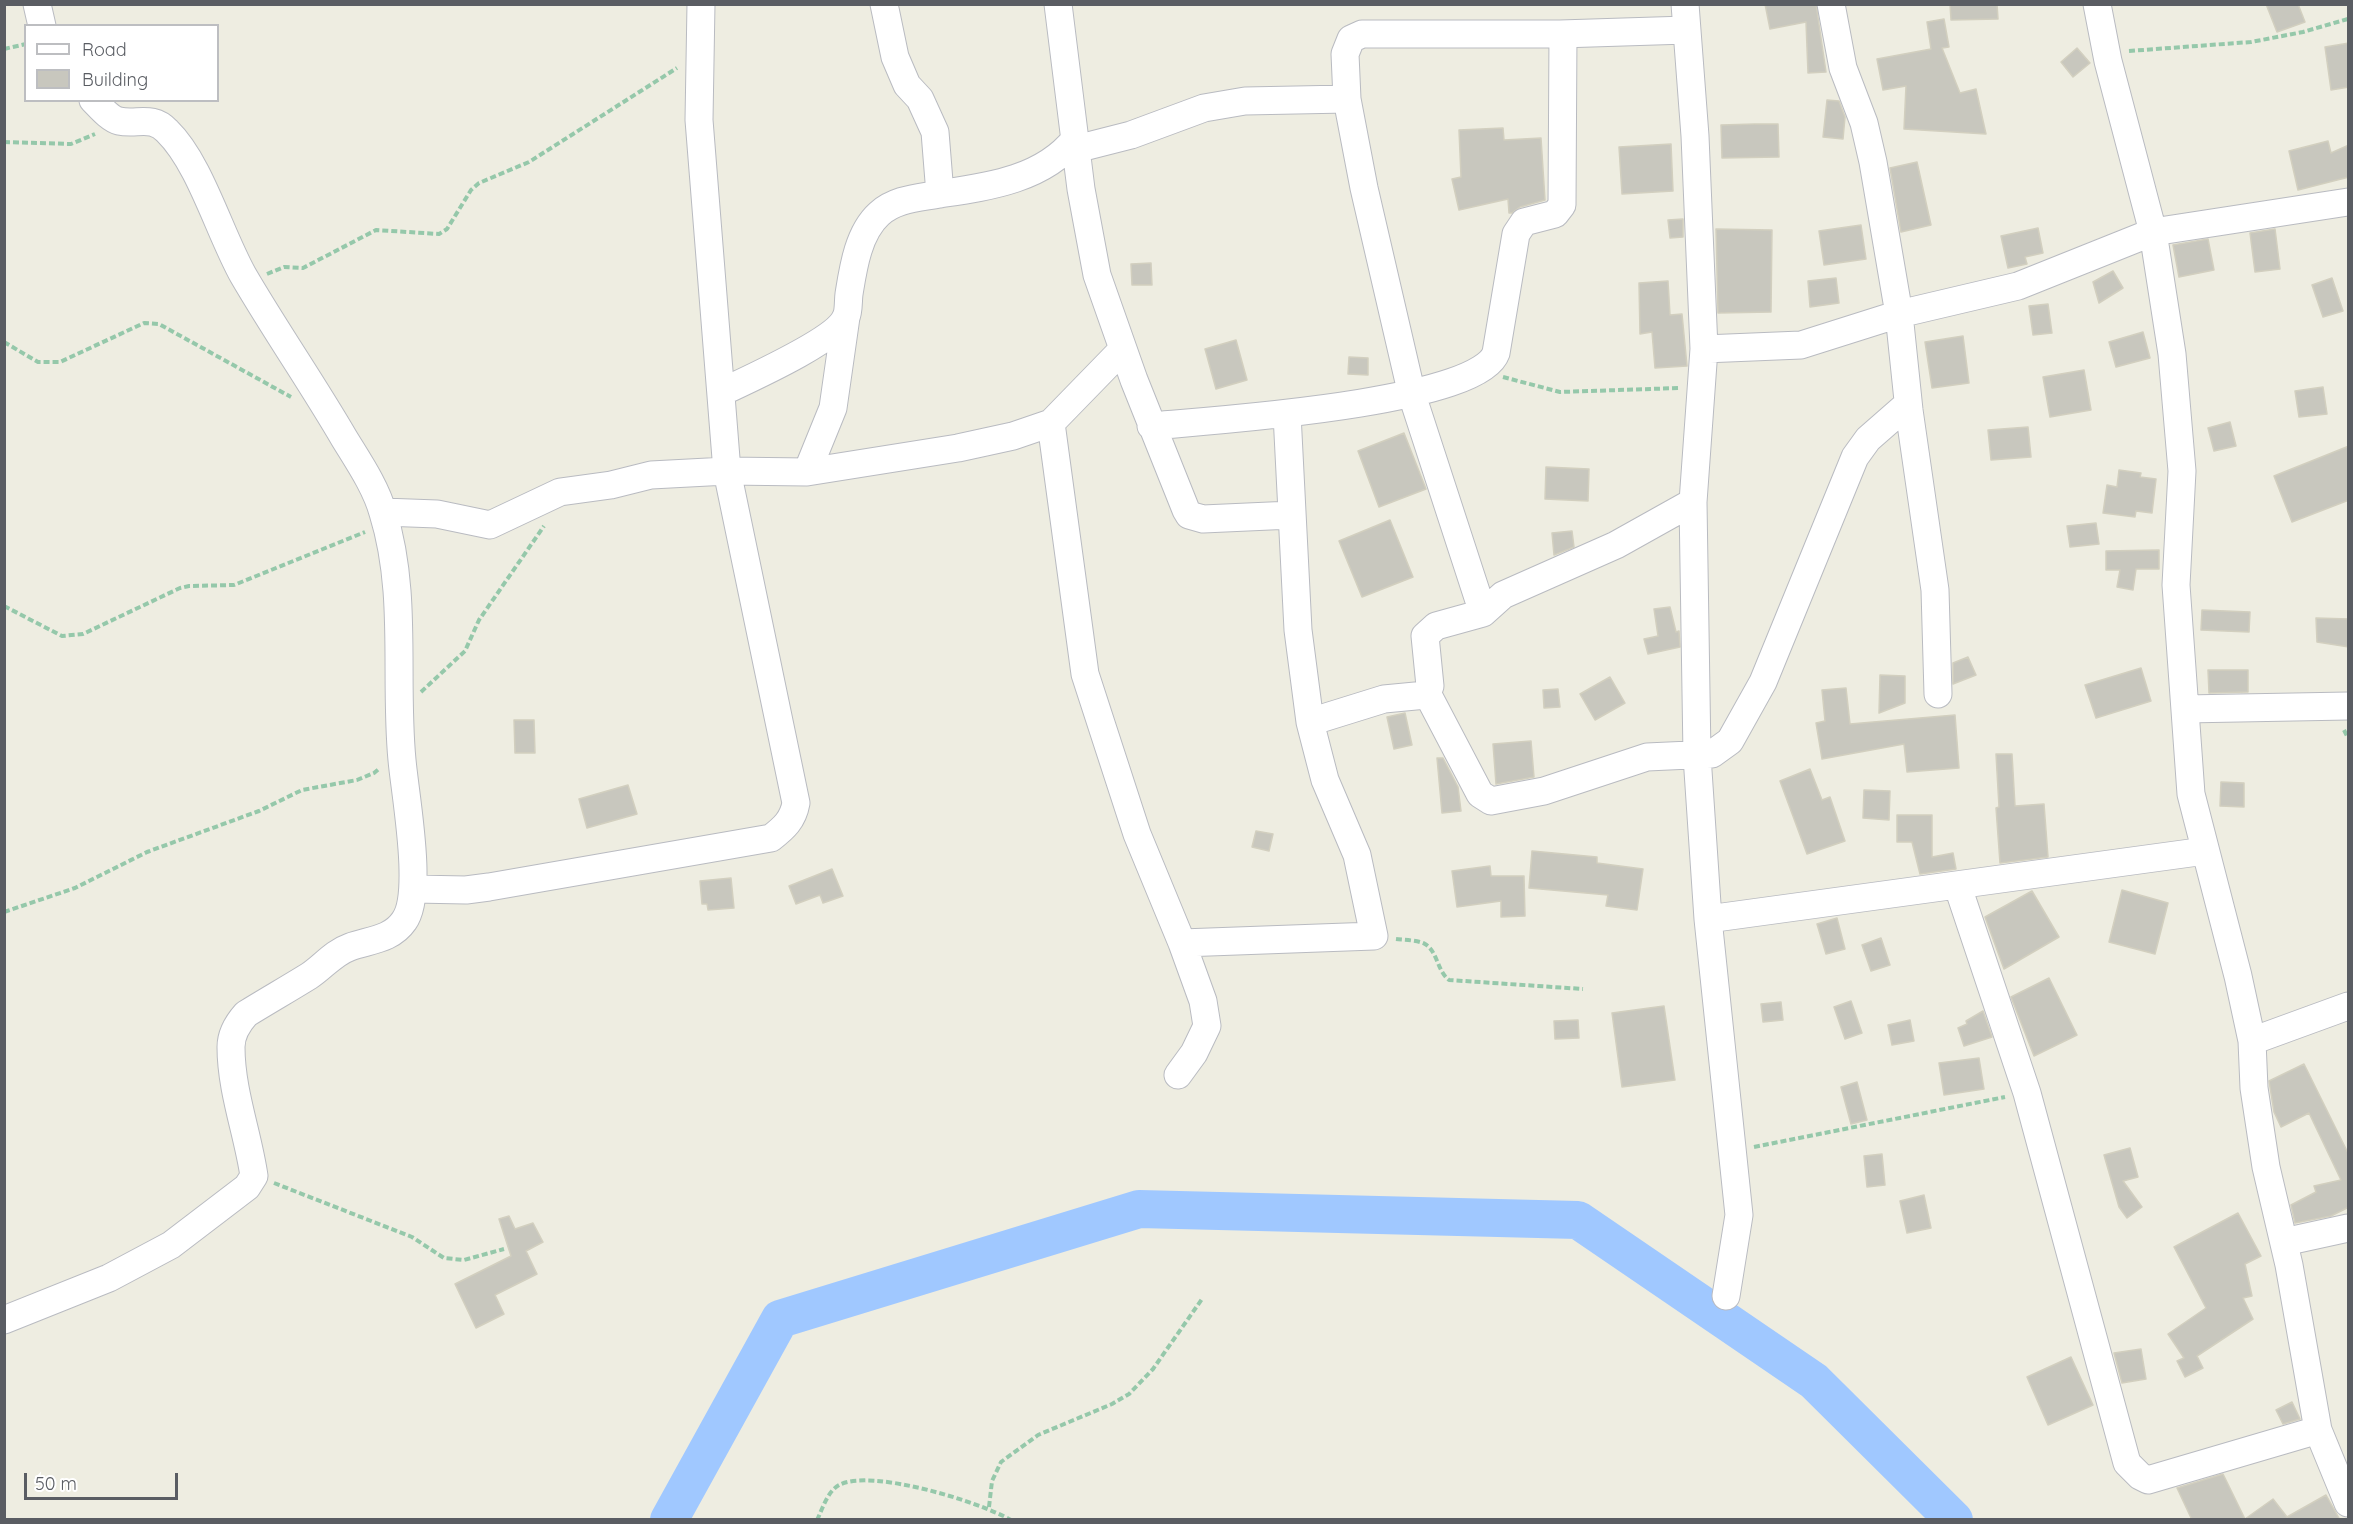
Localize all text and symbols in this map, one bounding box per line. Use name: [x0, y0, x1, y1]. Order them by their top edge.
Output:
legend: [24, 24, 219, 102]
text: Road: [82, 38, 127, 61]
text: Building: [82, 68, 148, 91]
scale bar: [27, 1461, 182, 1499]
text: 50 m: [35, 1472, 77, 1495]

